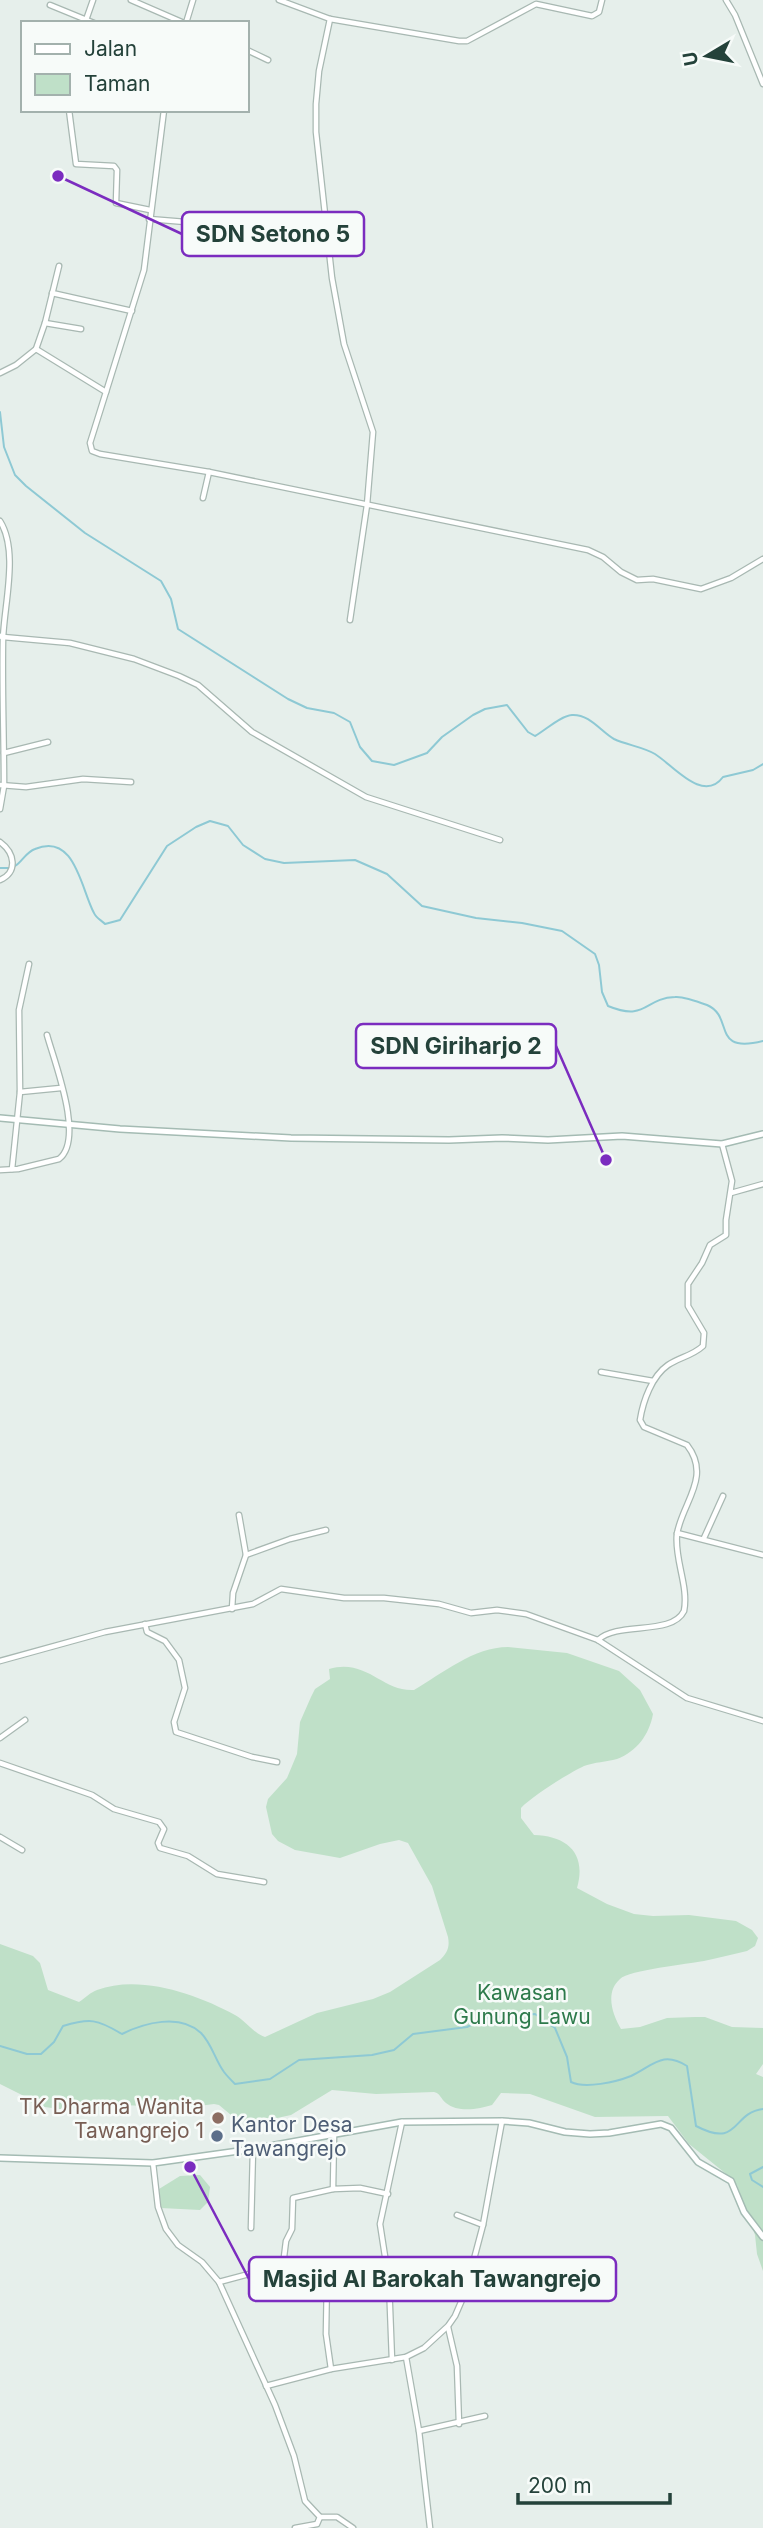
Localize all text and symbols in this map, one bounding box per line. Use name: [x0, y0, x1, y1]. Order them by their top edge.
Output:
legend: [21, 21, 248, 112]
north arrow: [672, 21, 742, 91]
text: Jalan: [84, 36, 137, 61]
text: U: [678, 50, 703, 68]
text: Taman: [84, 71, 150, 96]
callout: SDN Setono 5: [182, 212, 364, 256]
text: SDN Setono 5: [196, 220, 350, 248]
callout: SDN Giriharjo 2: [356, 1024, 556, 1068]
text: SDN Giriharjo 2: [370, 1032, 542, 1060]
park label: Kawasan Gunung Lawu: [453, 1980, 591, 2029]
place label: TK Dharma Wanita Tawangrejo 1: [19, 2094, 204, 2143]
marker: TK Dharma Wanita Tawangrejo 1: [210, 2110, 226, 2126]
place label: Kantor Desa Tawangrejo: [231, 2112, 353, 2161]
marker: Kantor Desa Tawangrejo: [209, 2128, 225, 2144]
callout: Masjid Al Barokah Tawangrejo: [249, 2257, 616, 2301]
text: Masjid Al Barokah Tawangrejo: [263, 2265, 601, 2293]
scale bar: [518, 2462, 670, 2506]
text: 200 m: [528, 2473, 592, 2498]

